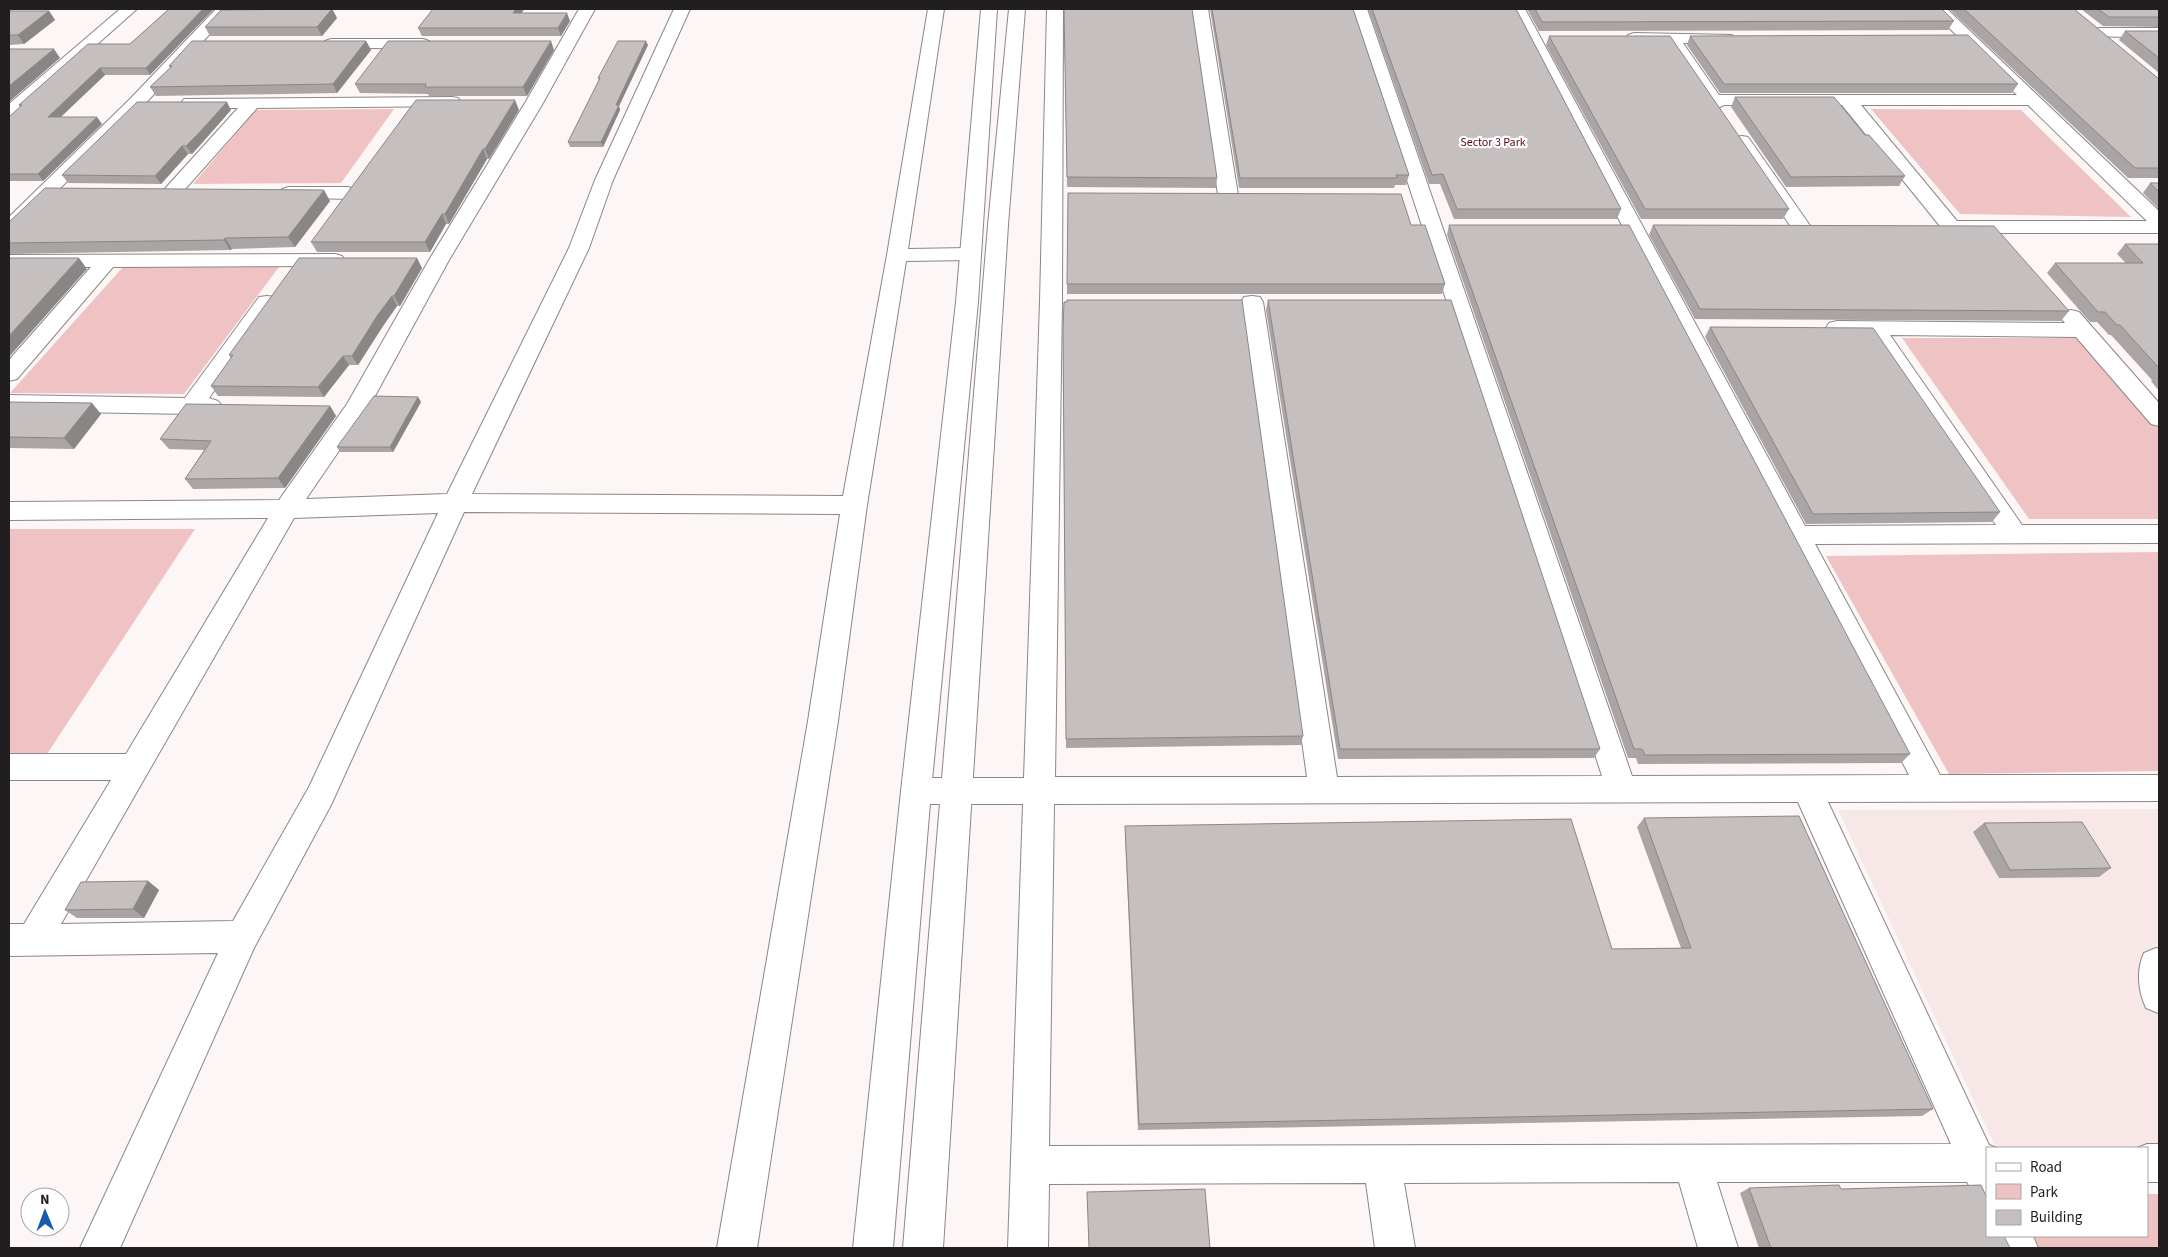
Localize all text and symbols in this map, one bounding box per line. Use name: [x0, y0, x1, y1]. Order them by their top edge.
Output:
park label: Sector 3 Park: [1460, 134, 1526, 151]
legend: [1986, 1147, 2148, 1237]
text: Road: [2030, 1157, 2062, 1178]
text: Park: [2030, 1182, 2059, 1203]
north arrow: [20, 1187, 70, 1237]
text: N: [40, 1190, 50, 1210]
text: Building: [2030, 1207, 2083, 1228]

